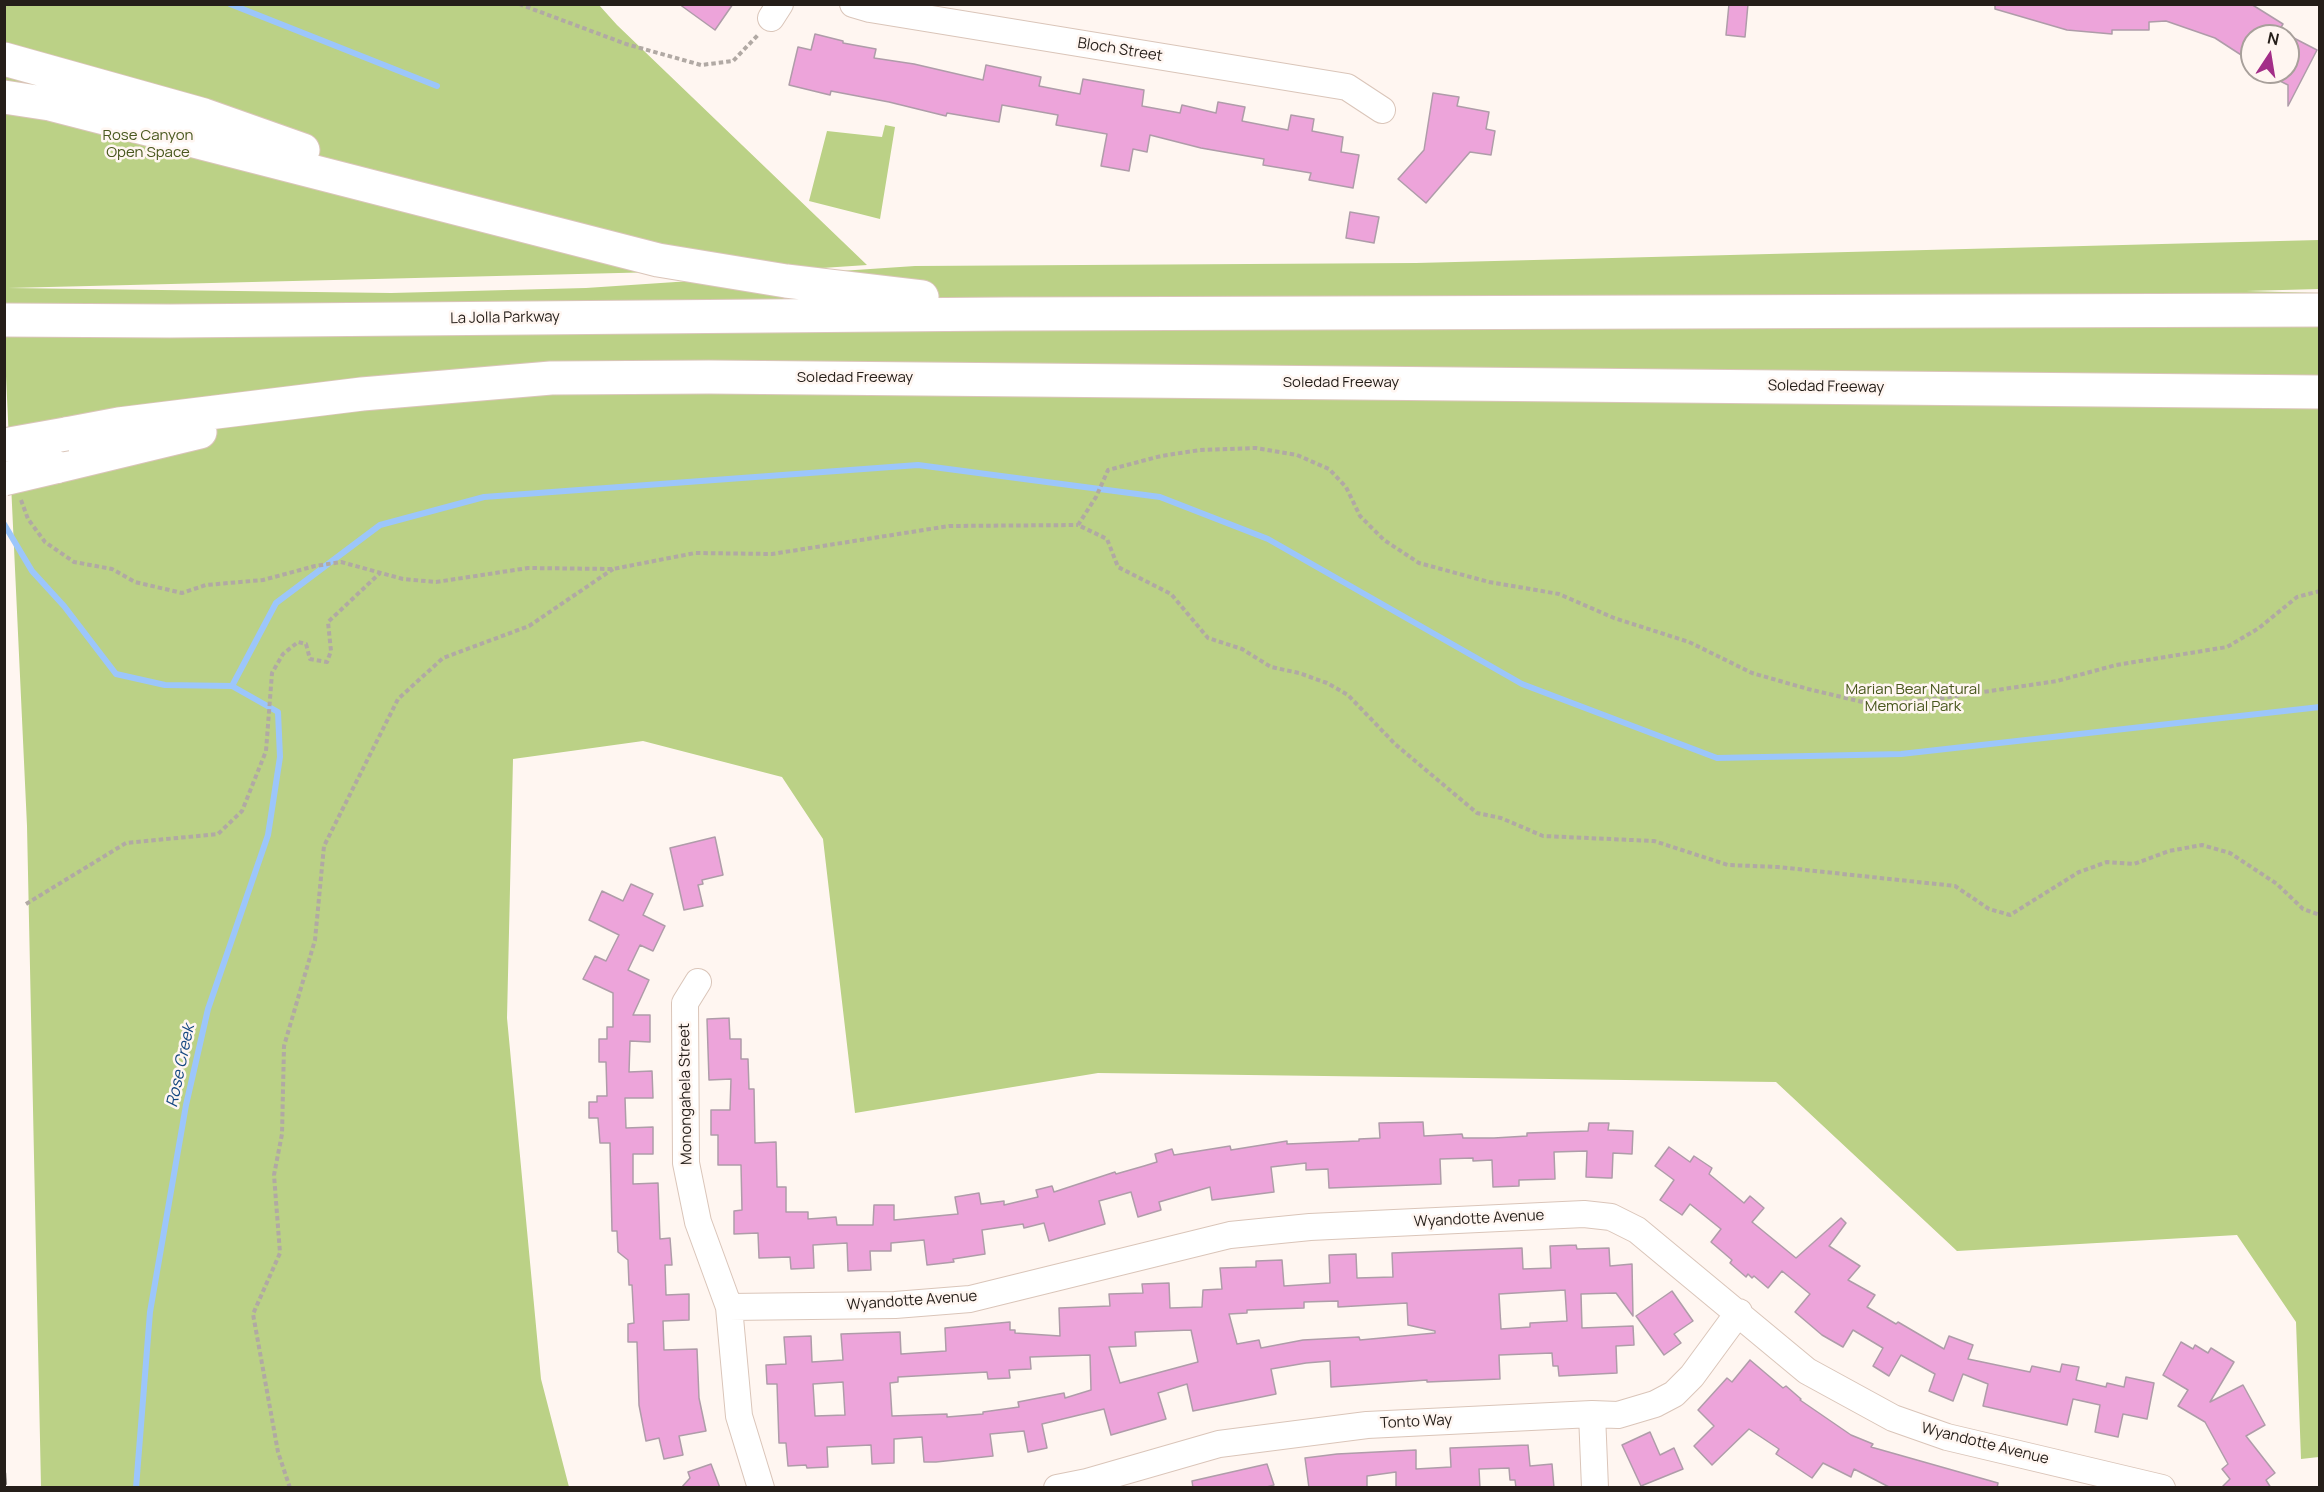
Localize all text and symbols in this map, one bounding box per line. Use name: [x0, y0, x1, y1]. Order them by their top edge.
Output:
north arrow: [2240, 24, 2300, 84]
text: N: [2265, 26, 2281, 50]
street label: Bloch Street: [1076, 34, 1164, 66]
park label: Rose Canyon Open Space: [103, 127, 193, 162]
street label: La Jolla Parkway: [450, 308, 560, 328]
street label: Soledad Freeway: [797, 369, 913, 387]
street label: Soledad Freeway: [1283, 374, 1399, 392]
street label: Soledad Freeway: [1768, 377, 1884, 397]
park label: Marian Bear Natural Memorial Park: [1845, 681, 1981, 716]
water label: Rose Creek: [163, 1023, 199, 1109]
street label: Monongahela Street: [676, 1023, 696, 1165]
street label: Wyandotte Avenue: [1413, 1207, 1545, 1231]
street label: Wyandotte Avenue: [846, 1287, 978, 1315]
street label: Tonto Way: [1379, 1411, 1453, 1433]
street label: Wyandotte Avenue: [1919, 1419, 2051, 1469]

